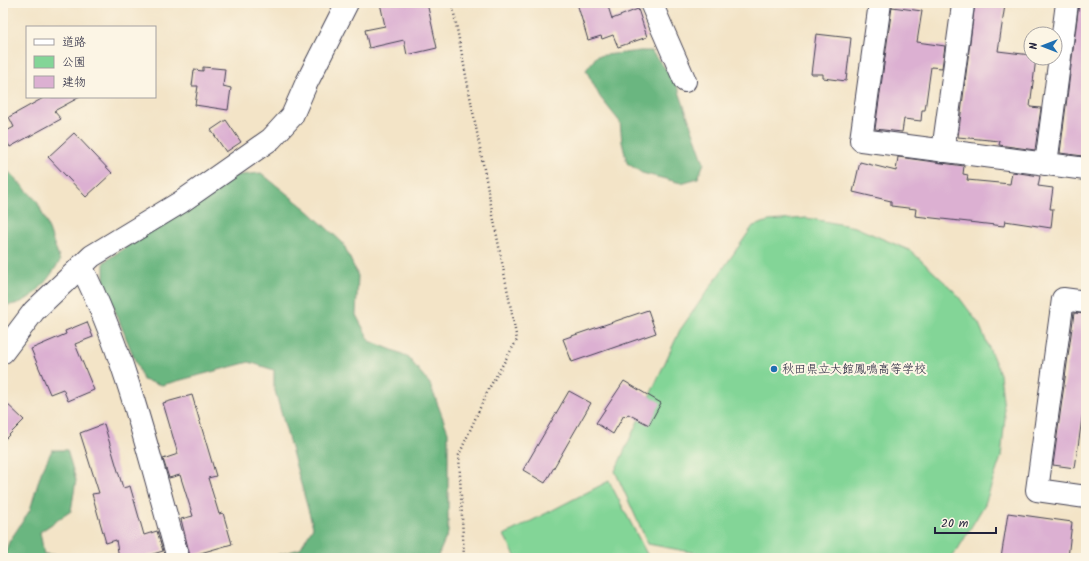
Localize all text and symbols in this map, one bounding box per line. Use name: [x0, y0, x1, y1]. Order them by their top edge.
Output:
legend: [26, 26, 156, 98]
north arrow: [1023, 26, 1063, 66]
text: 道路: [62, 33, 86, 52]
text: N: [1025, 42, 1043, 49]
text: 公園: [62, 53, 86, 72]
text: 建物: [62, 73, 86, 92]
place label: 秋田県立大館鳳鳴高等学校: [782, 360, 926, 379]
marker: 秋田県立大館鳳鳴高等学校: [769, 364, 779, 374]
scale bar: [935, 509, 996, 535]
text: 20 m: [941, 514, 969, 533]

